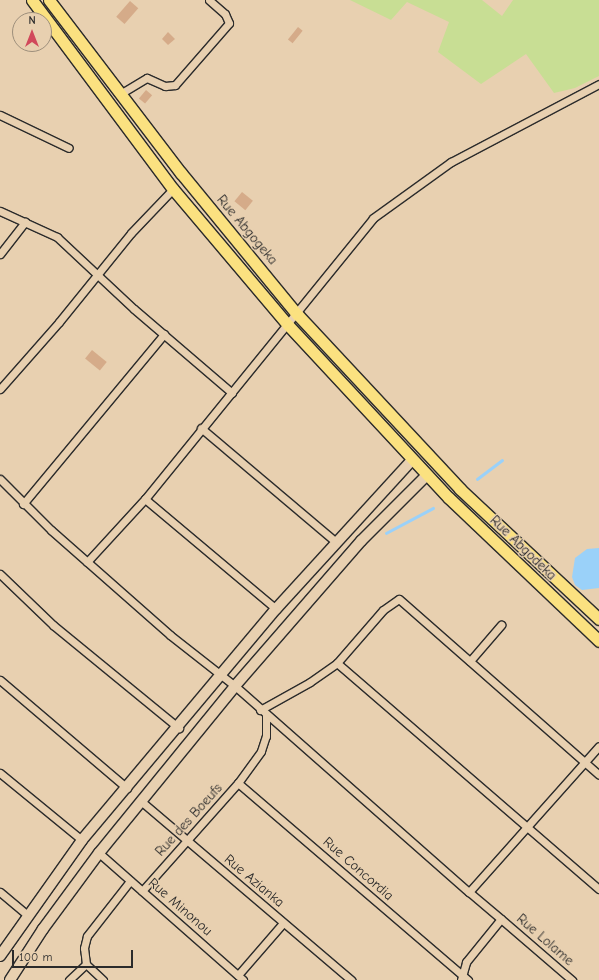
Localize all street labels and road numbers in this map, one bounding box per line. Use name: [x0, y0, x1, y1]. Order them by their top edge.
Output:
street label: Rue Abgogeka: [213, 192, 281, 268]
street label: Rue Abgodeka: [486, 512, 560, 584]
street label: Rue des Boeufs: [152, 780, 226, 860]
street label: Rue Concordia: [319, 834, 397, 904]
street label: Rue Azianka: [221, 851, 287, 911]
street label: Rue Minonou: [144, 875, 216, 939]
street label: Rue Lolame: [513, 911, 577, 969]

